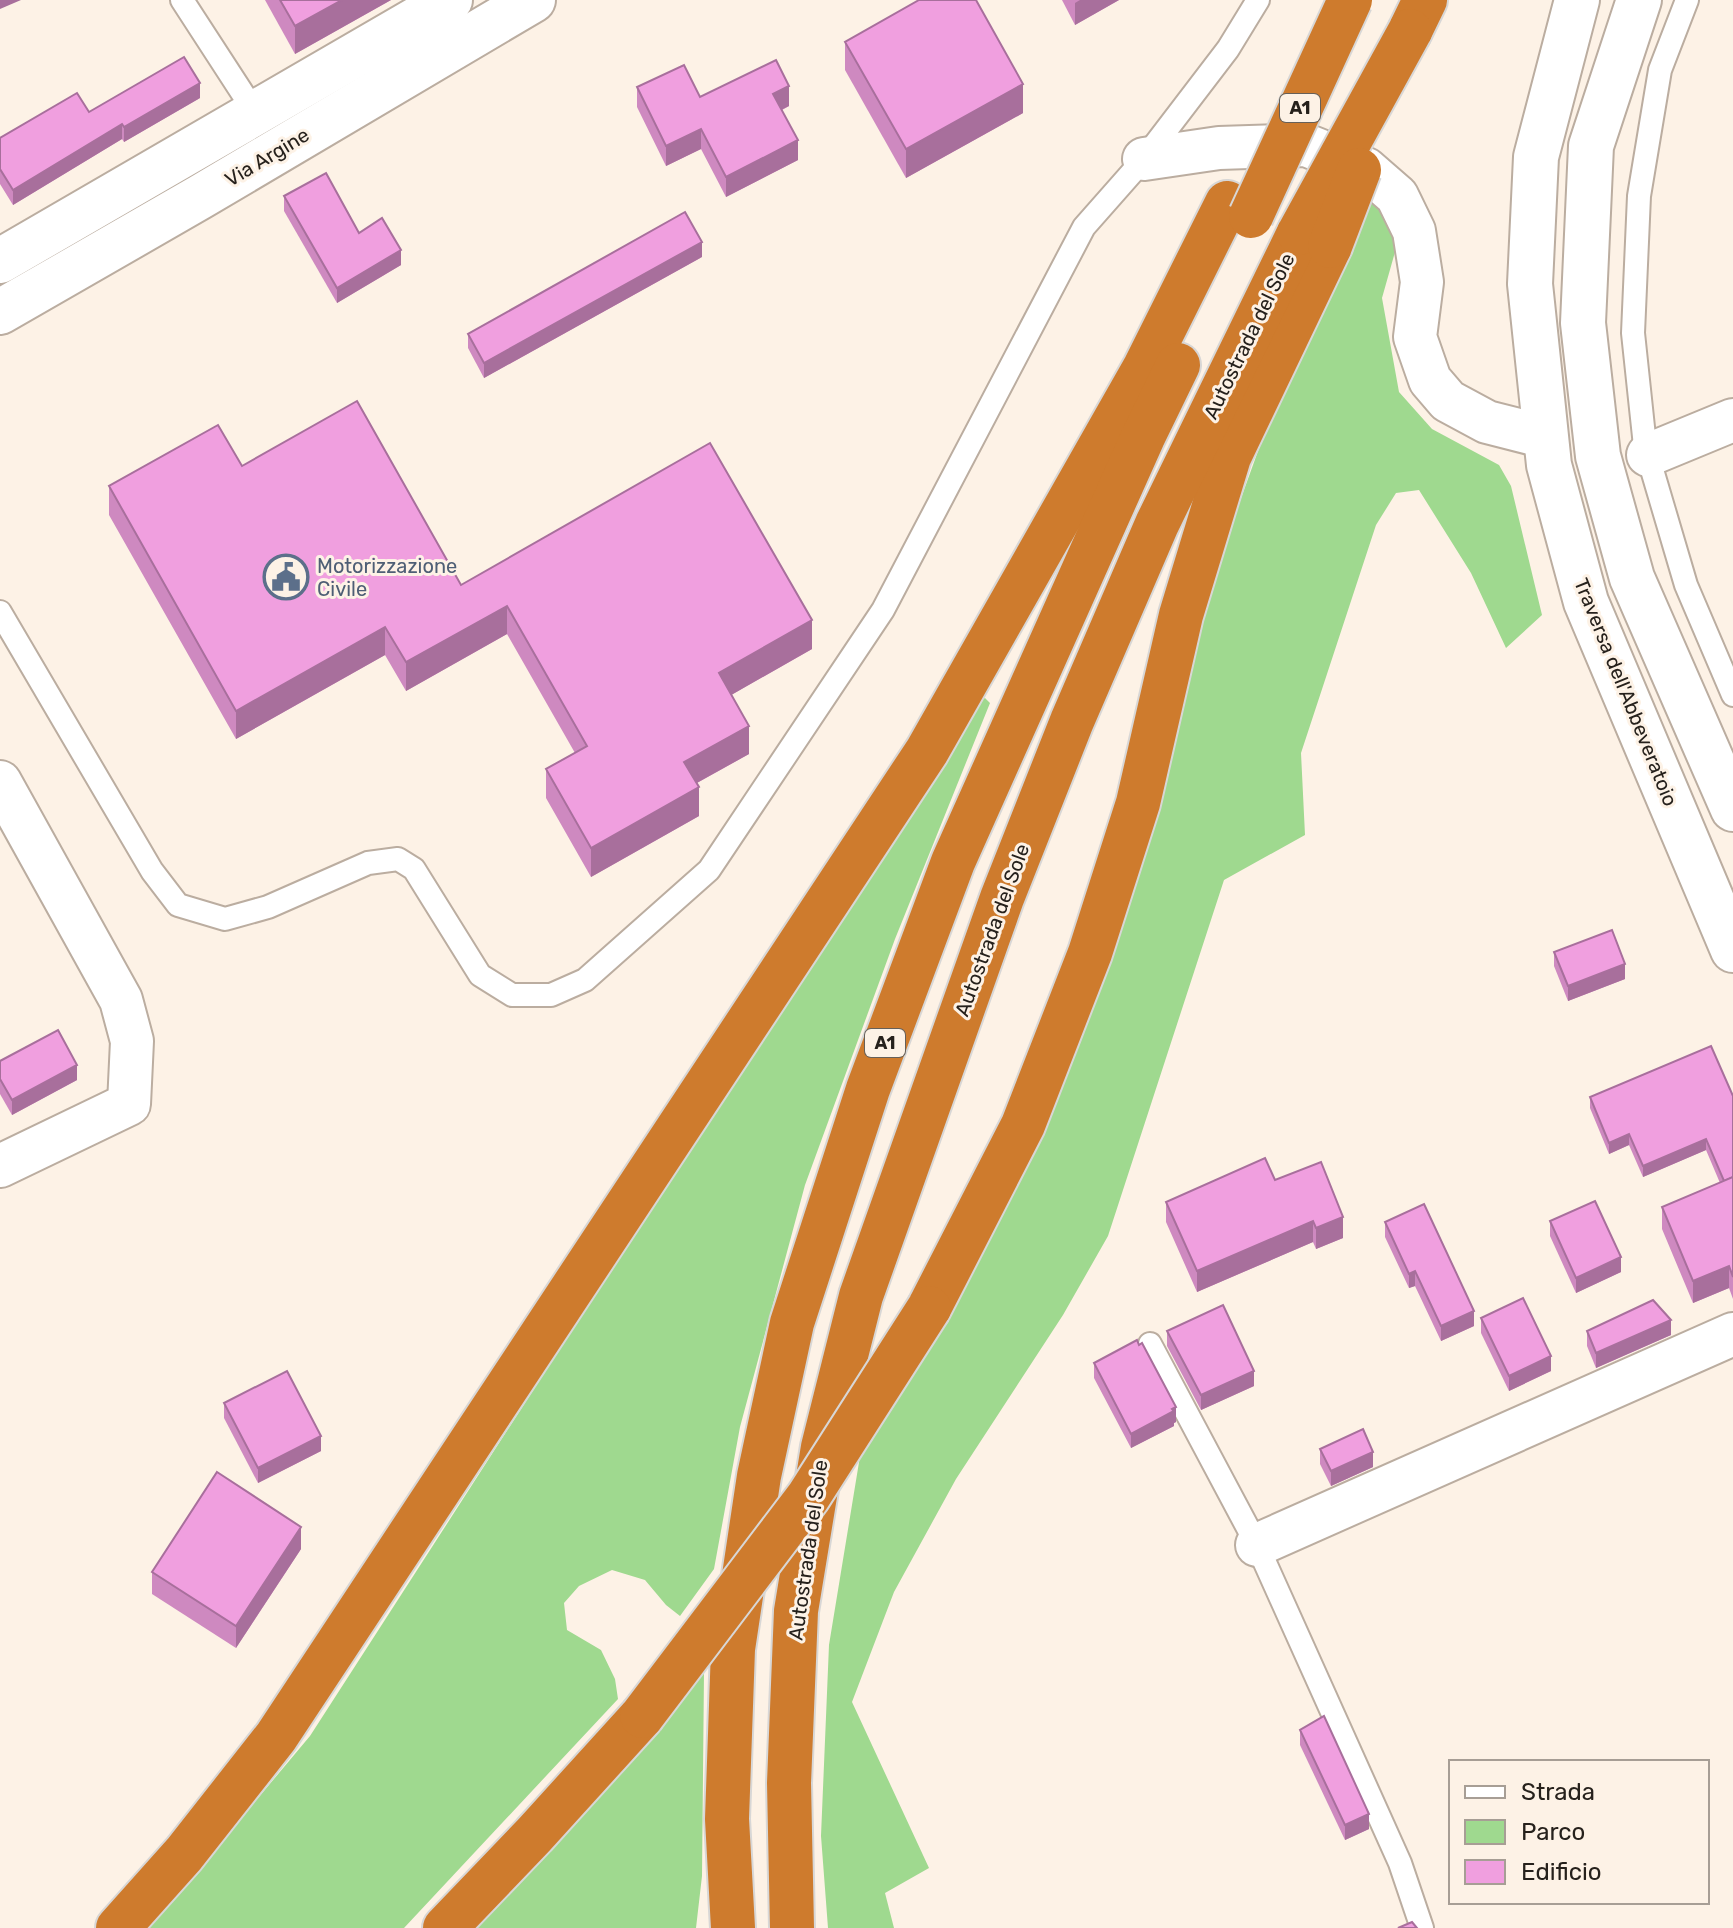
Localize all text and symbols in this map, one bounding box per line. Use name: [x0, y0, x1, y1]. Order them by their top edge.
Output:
road number: A1: [1280, 94, 1320, 122]
street label: Via Argine: [220, 122, 314, 192]
street label: Autostrada del Sole: [1198, 249, 1300, 423]
public building icon: Motorizzazione Civile: [262, 553, 310, 601]
place label: Motorizzazione Civile: [317, 554, 457, 601]
street label: Traversa dell'Abbeveratoio: [1569, 575, 1683, 809]
street label: Autostrada del Sole: [950, 840, 1034, 1020]
road number: A1: [865, 1029, 905, 1057]
street label: Autostrada del Sole: [783, 1458, 833, 1642]
legend: [1449, 1760, 1709, 1904]
text: Strada: [1521, 1778, 1595, 1806]
text: Parco: [1521, 1818, 1585, 1846]
text: Edificio: [1521, 1858, 1602, 1886]

